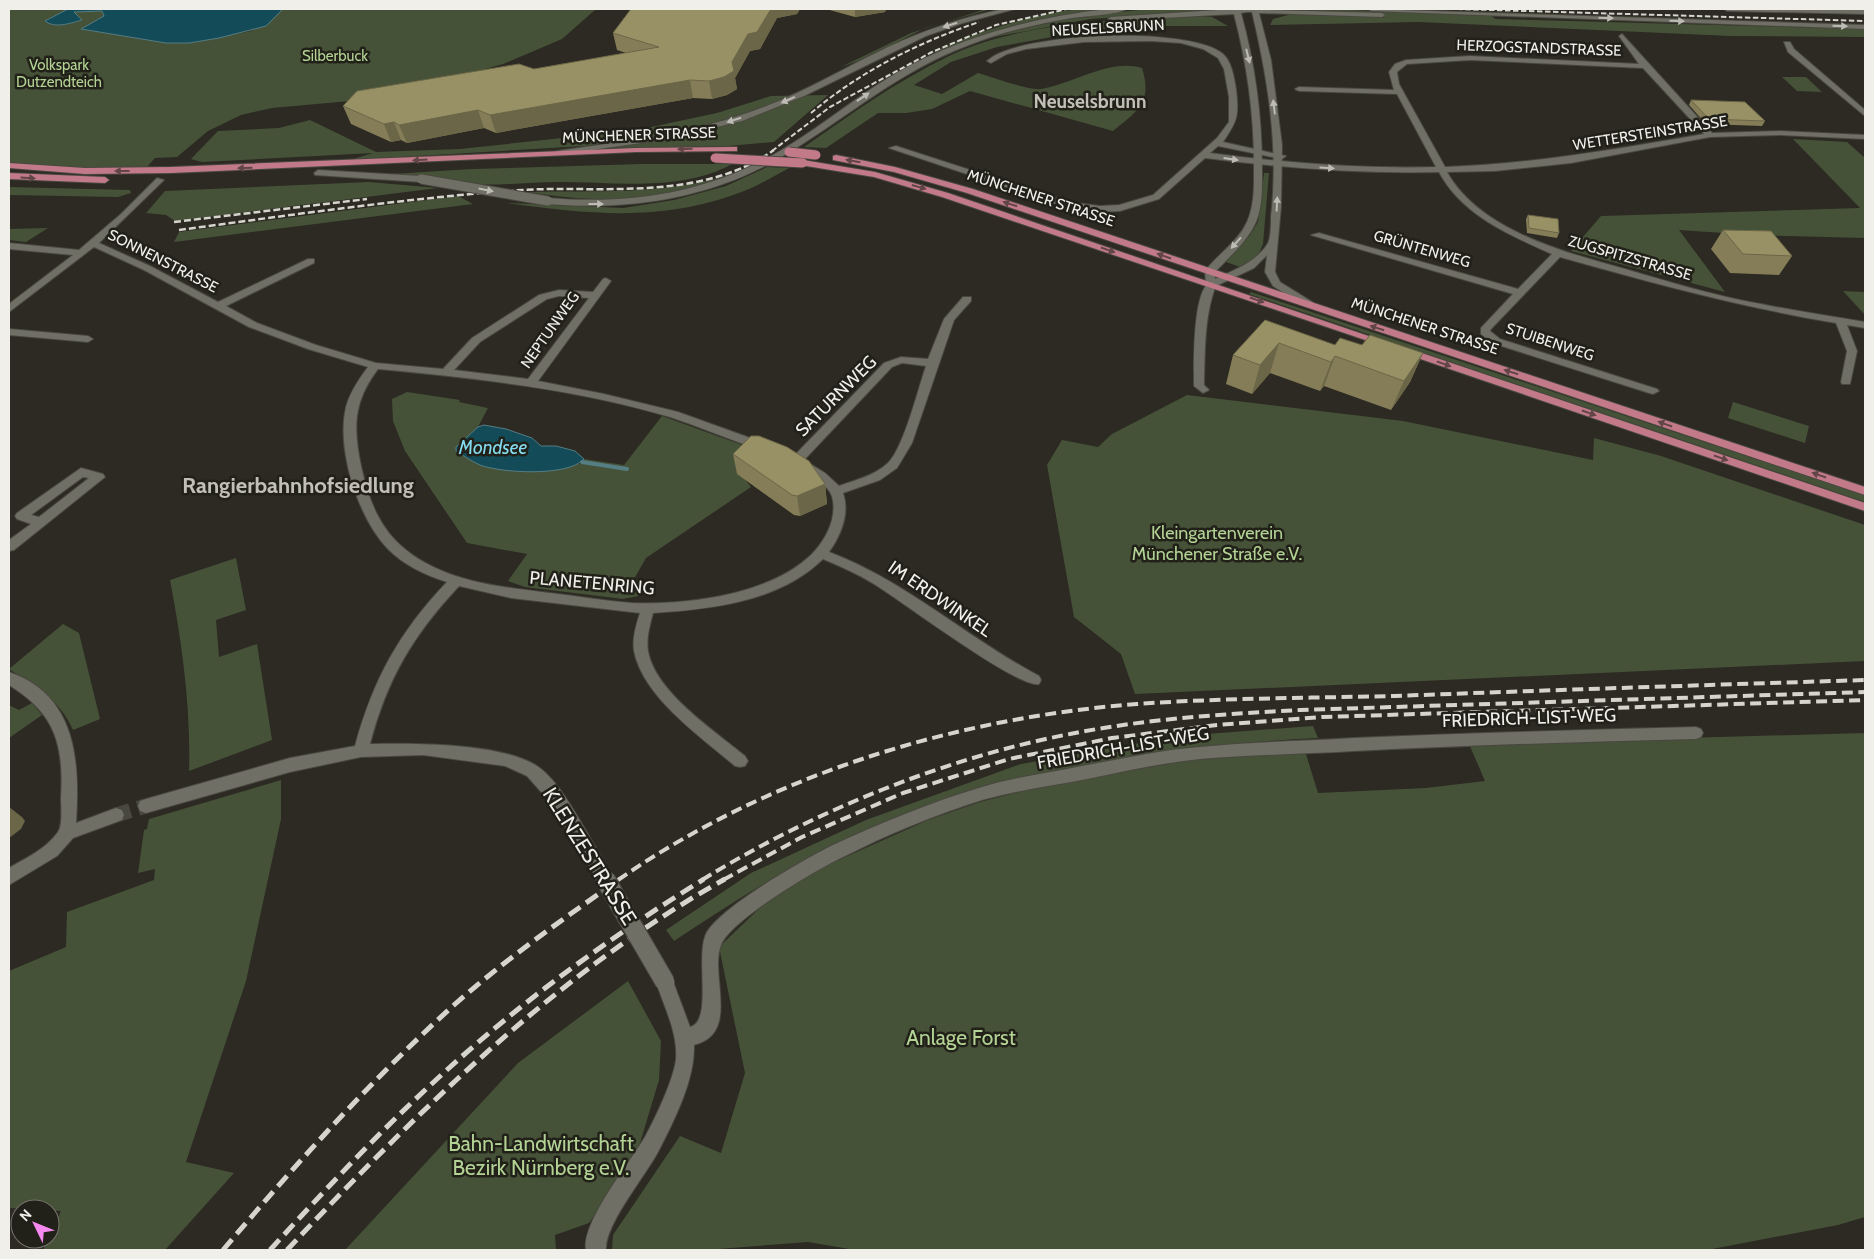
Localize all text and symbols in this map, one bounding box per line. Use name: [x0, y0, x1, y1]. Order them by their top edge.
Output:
one-way arrow: [1598, 15, 1614, 23]
street label: NEUSELSBRUNN: [1051, 16, 1165, 40]
one-way arrow: [1670, 17, 1686, 25]
one-way arrow: [942, 21, 957, 29]
one-way arrow: [1832, 22, 1848, 30]
street label: HERZOGSTANDSTRASSE: [1456, 36, 1622, 60]
park label: Silberbuck: [302, 47, 368, 65]
one-way arrow: [1244, 48, 1252, 63]
park label: Volkspark Dutzendteich: [16, 56, 102, 91]
district label: Neuselsbrunn: [1034, 90, 1146, 113]
one-way arrow: [857, 92, 870, 101]
one-way arrow: [781, 97, 795, 105]
one-way arrow: [1270, 99, 1278, 115]
street label: WETTERSTEINSTRASSE: [1571, 112, 1729, 154]
one-way arrow: [727, 117, 742, 125]
street label: MÜNCHENER STRASSE: [562, 123, 716, 147]
one-way arrow: [677, 145, 693, 153]
one-way arrow: [1223, 155, 1239, 163]
one-way arrow: [412, 156, 428, 164]
one-way arrow: [846, 157, 861, 165]
one-way arrow: [237, 164, 253, 172]
one-way arrow: [1320, 164, 1336, 172]
street label: MÜNCHENER STRASSE: [965, 166, 1117, 230]
one-way arrow: [114, 167, 130, 175]
one-way arrow: [20, 174, 36, 182]
one-way arrow: [911, 183, 926, 191]
one-way arrow: [478, 187, 494, 195]
one-way arrow: [1274, 195, 1282, 211]
one-way arrow: [589, 200, 605, 208]
one-way arrow: [1002, 200, 1017, 208]
street label: SONNENSTRASSE: [105, 225, 221, 297]
street label: GRÜNTENWEG: [1372, 227, 1472, 271]
street label: ZUGSPITZSTRASSE: [1566, 232, 1694, 284]
one-way arrow: [1230, 236, 1242, 248]
one-way arrow: [1100, 246, 1115, 254]
one-way arrow: [1156, 252, 1171, 260]
street label: NEPTUNWEG: [517, 288, 583, 372]
street label: MÜNCHENER STRASSE: [1349, 294, 1501, 358]
one-way arrow: [1250, 297, 1265, 304]
street label: STUIBENWEG: [1504, 319, 1596, 365]
one-way arrow: [1369, 323, 1384, 331]
street label: SATURNWEG: [791, 351, 881, 441]
one-way arrow: [1437, 361, 1452, 368]
one-way arrow: [1503, 368, 1518, 376]
one-way arrow: [1582, 410, 1597, 417]
one-way arrow: [1657, 419, 1672, 427]
water label: Mondsee: [458, 436, 527, 459]
one-way arrow: [1714, 455, 1729, 462]
one-way arrow: [1811, 471, 1826, 479]
district label: Rangierbahnhofsiedlung: [182, 472, 414, 499]
park label: Kleingartenverein Münchener Straße e.V.: [1132, 522, 1302, 565]
street label: IM ERDWINKEL: [884, 556, 996, 642]
street label: PLANETENRING: [529, 567, 655, 599]
street label: FRIEDRICH-LIST-WEG: [1442, 704, 1616, 732]
street label: FRIEDRICH-LIST-WEG: [1035, 722, 1211, 774]
street label: KLENZESTRASSE: [538, 783, 642, 929]
park label: Anlage Forst: [906, 1025, 1016, 1050]
park label: Bahn-Landwirtschaft Bezirk Nürnberg e.V.: [448, 1131, 634, 1180]
north arrow: [10, 1199, 60, 1249]
text: N: [16, 1205, 35, 1225]

